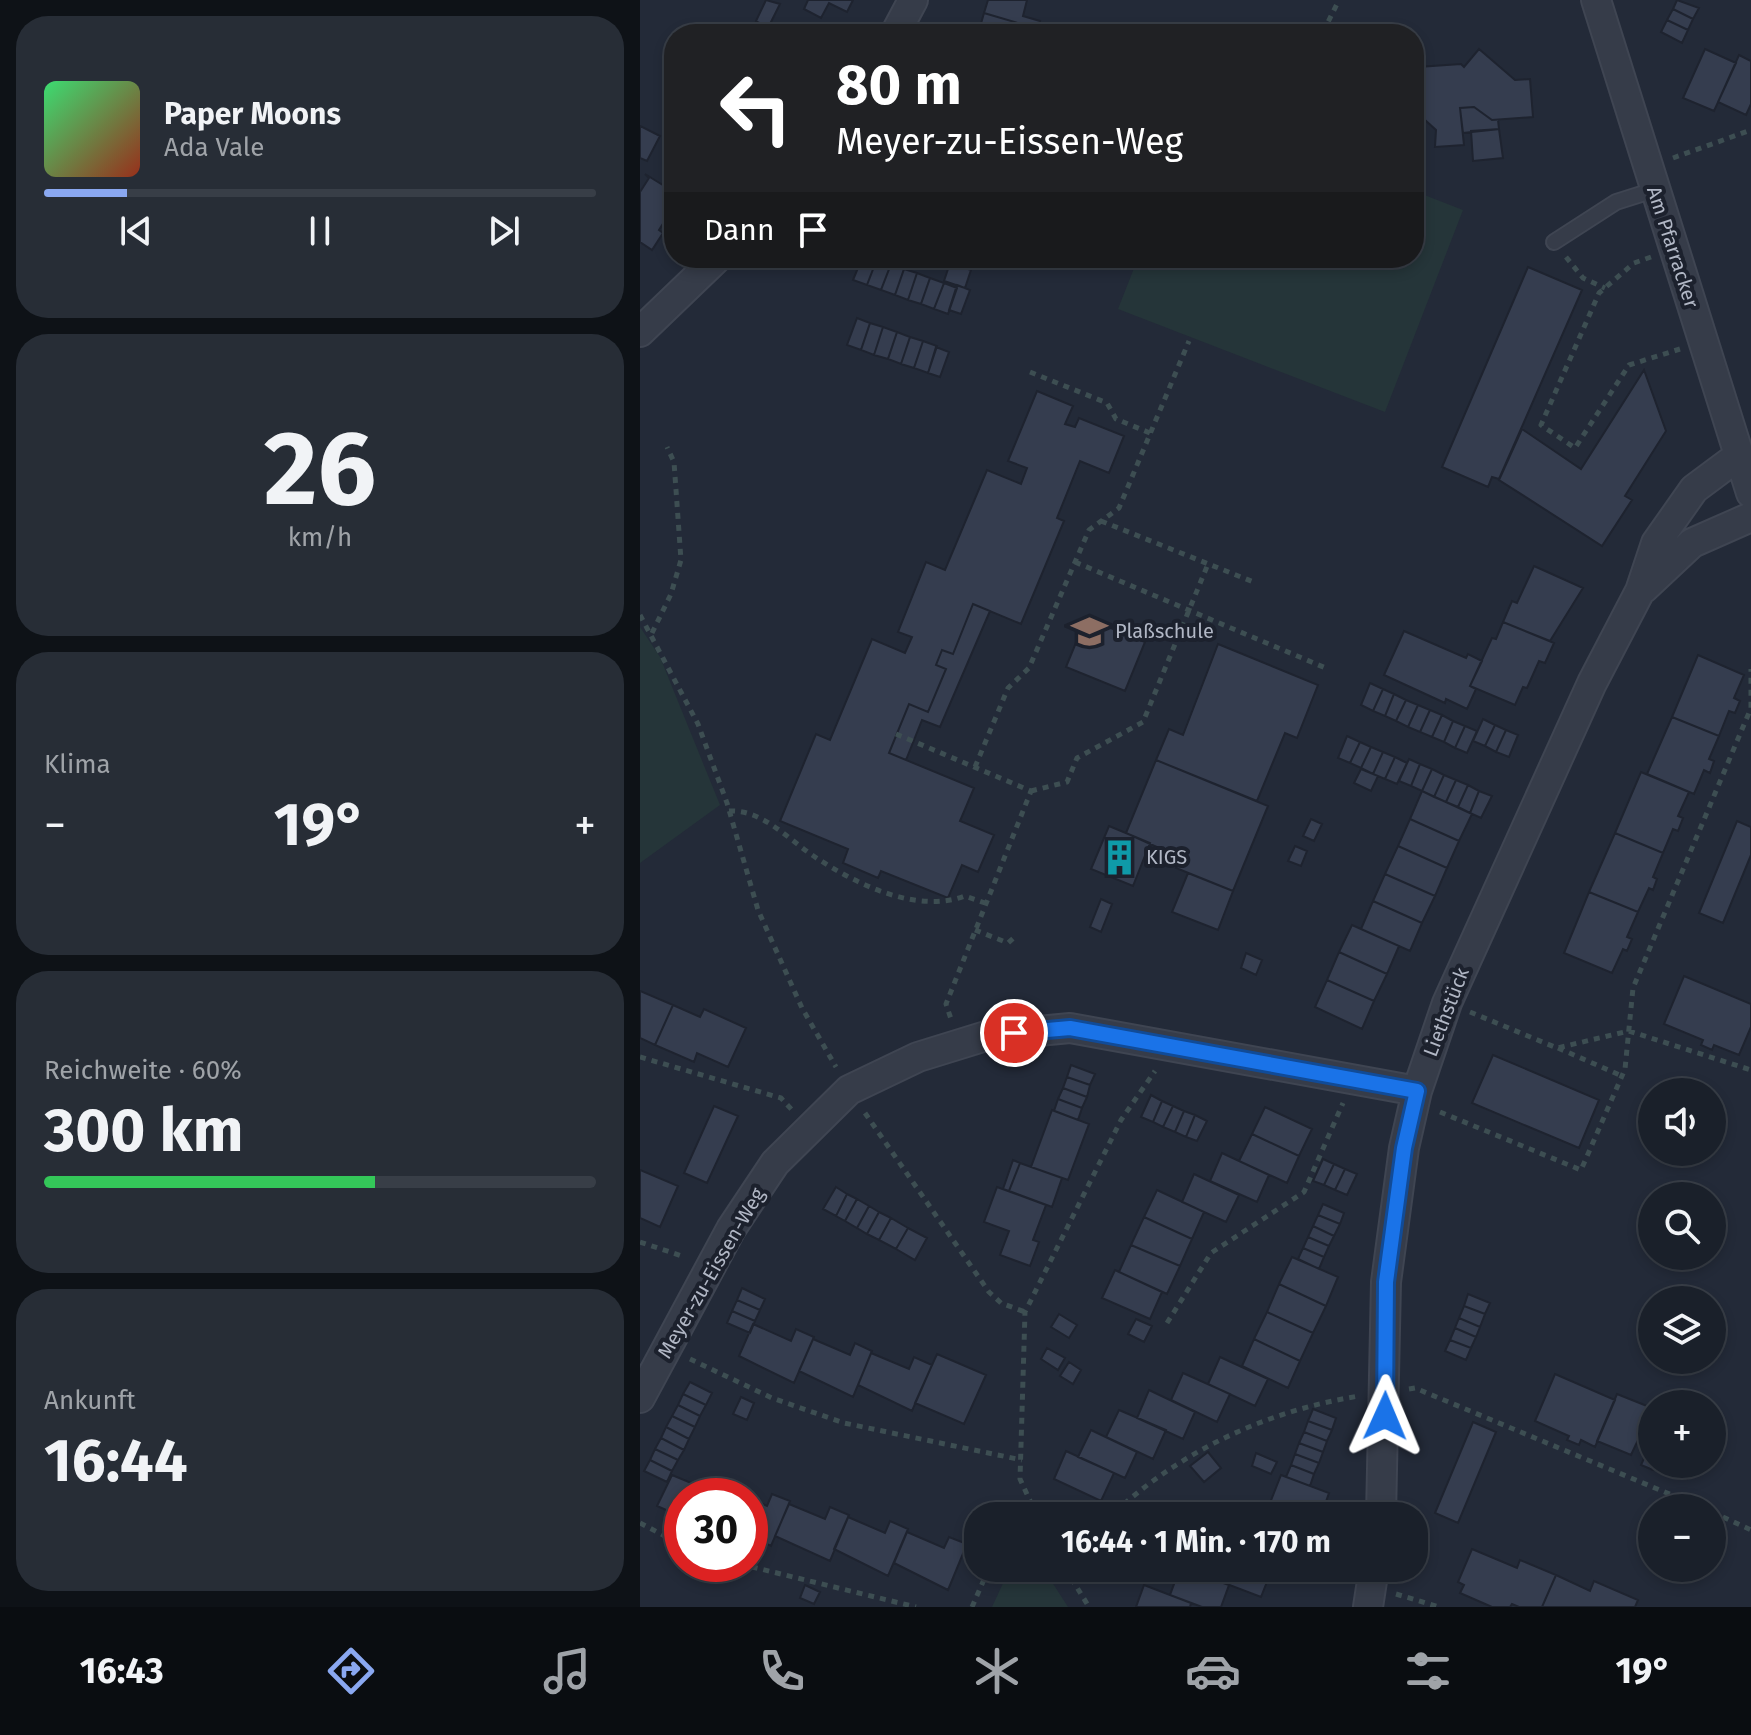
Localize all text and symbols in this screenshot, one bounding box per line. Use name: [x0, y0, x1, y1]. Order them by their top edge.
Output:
text: 80 m: [836, 52, 962, 119]
icon: left: [704, 56, 808, 160]
text: Paper Moons: [164, 96, 341, 132]
text: Meyer-zu-Eissen-Weg: [836, 120, 1183, 164]
text: Ada Vale: [164, 132, 264, 163]
street label: Am Pfarracker: [1642, 183, 1704, 311]
icon: arrive: [791, 208, 835, 252]
icon: previous: [114, 209, 158, 253]
icon: pause: [298, 209, 342, 253]
icon: next: [482, 209, 526, 253]
text: Dann: [704, 212, 775, 248]
text: 26: [264, 407, 376, 532]
text: km/h: [288, 522, 352, 553]
school or university icon: Plaßschule: [1070, 612, 1108, 650]
place label: Plaßschule: [1115, 619, 1214, 643]
text: Klima: [44, 749, 111, 780]
text: 19°: [274, 789, 366, 861]
text: −: [44, 799, 66, 852]
text: +: [574, 799, 596, 852]
building icon: KIGS: [1101, 838, 1139, 876]
place label: KIGS: [1146, 845, 1187, 869]
street label: Liethstück: [1418, 963, 1474, 1060]
pin: [980, 999, 1048, 1067]
icon: arrive: [992, 1011, 1036, 1055]
text: Reichweite · 60%: [44, 1055, 242, 1086]
map controls: [1638, 1078, 1726, 1582]
button: sound: [1638, 1078, 1726, 1166]
text: 300 km: [44, 1095, 243, 1167]
button: search: [1638, 1182, 1726, 1270]
street label: Meyer-zu-Eissen-Weg: [652, 1183, 770, 1363]
button: layers: [1638, 1286, 1726, 1374]
position arrow: [1343, 1374, 1427, 1458]
text: Ankunft: [44, 1385, 136, 1416]
button: +: [1638, 1390, 1726, 1478]
text: 16:44: [44, 1425, 188, 1497]
speed limit sign: 30: [664, 1478, 768, 1582]
button: −: [1638, 1494, 1726, 1582]
text: 16:44 · 1 Min. · 170 m: [1061, 1524, 1331, 1560]
icon: directions: [323, 1643, 379, 1699]
icon: music: [539, 1643, 595, 1699]
icon: phone: [754, 1643, 810, 1699]
icon: climate: [969, 1643, 1025, 1699]
icon: car: [1185, 1643, 1241, 1699]
icon: filters: [1400, 1643, 1456, 1699]
text: 16:43: [80, 1649, 164, 1693]
text: 19°: [1616, 1649, 1671, 1693]

